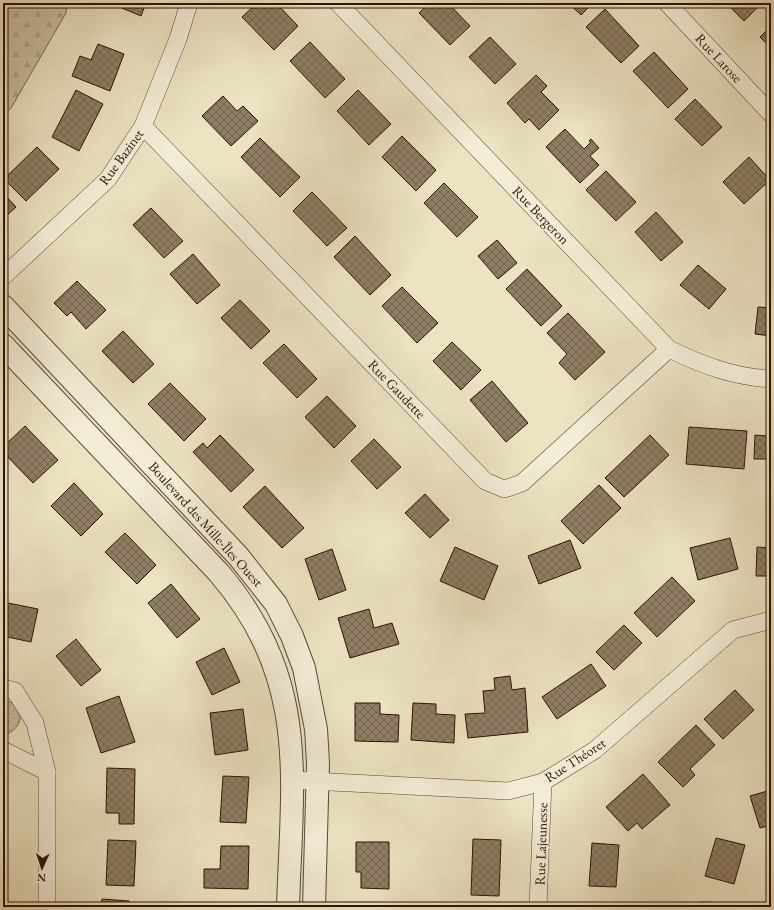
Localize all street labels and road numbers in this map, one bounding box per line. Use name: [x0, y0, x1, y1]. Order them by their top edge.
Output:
street label: Rue Larose: [692, 30, 747, 87]
street label: Rue Bazinet: [95, 125, 148, 189]
street label: Rue Bergeron: [509, 182, 574, 248]
street label: Rue Gaudette: [364, 356, 430, 423]
street label: Boulevard des Mille-Îles Ouest: [145, 458, 268, 591]
street label: Rue Théoret: [541, 733, 609, 786]
street label: Rue Lajeunesse: [531, 802, 551, 886]

